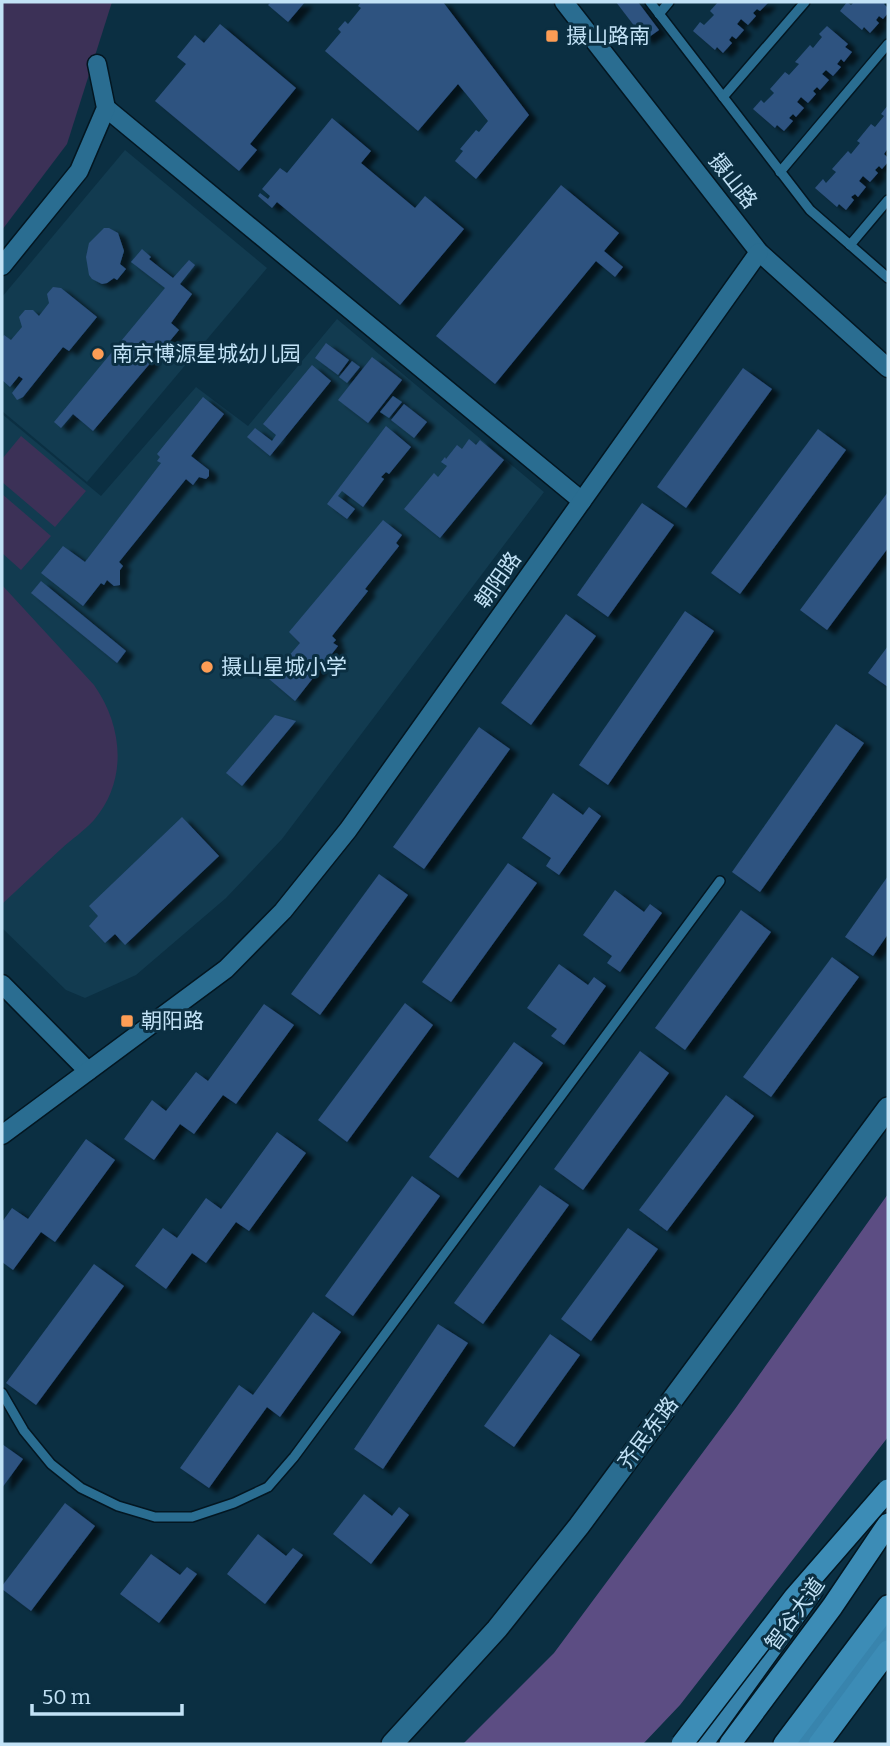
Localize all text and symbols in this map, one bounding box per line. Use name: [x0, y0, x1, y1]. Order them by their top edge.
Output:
place label: 摄山路南: [566, 23, 650, 49]
marker: 摄山路南: [544, 28, 560, 44]
street label: 摄山路: [703, 148, 763, 214]
place label: 南京博源星城幼儿园: [112, 341, 301, 367]
marker: 南京博源星城幼儿园: [90, 346, 106, 362]
street label: 朝阳路: [469, 547, 527, 613]
place label: 摄山星城小学: [221, 654, 347, 680]
marker: 摄山星城小学: [199, 659, 215, 675]
place label: 朝阳路: [141, 1008, 204, 1034]
marker: 朝阳路: [119, 1013, 135, 1029]
street label: 齐民东路: [612, 1392, 684, 1474]
street label: 智谷大道: [760, 1572, 830, 1656]
scale bar: [32, 1672, 182, 1716]
text: 50 m: [42, 1684, 91, 1710]

